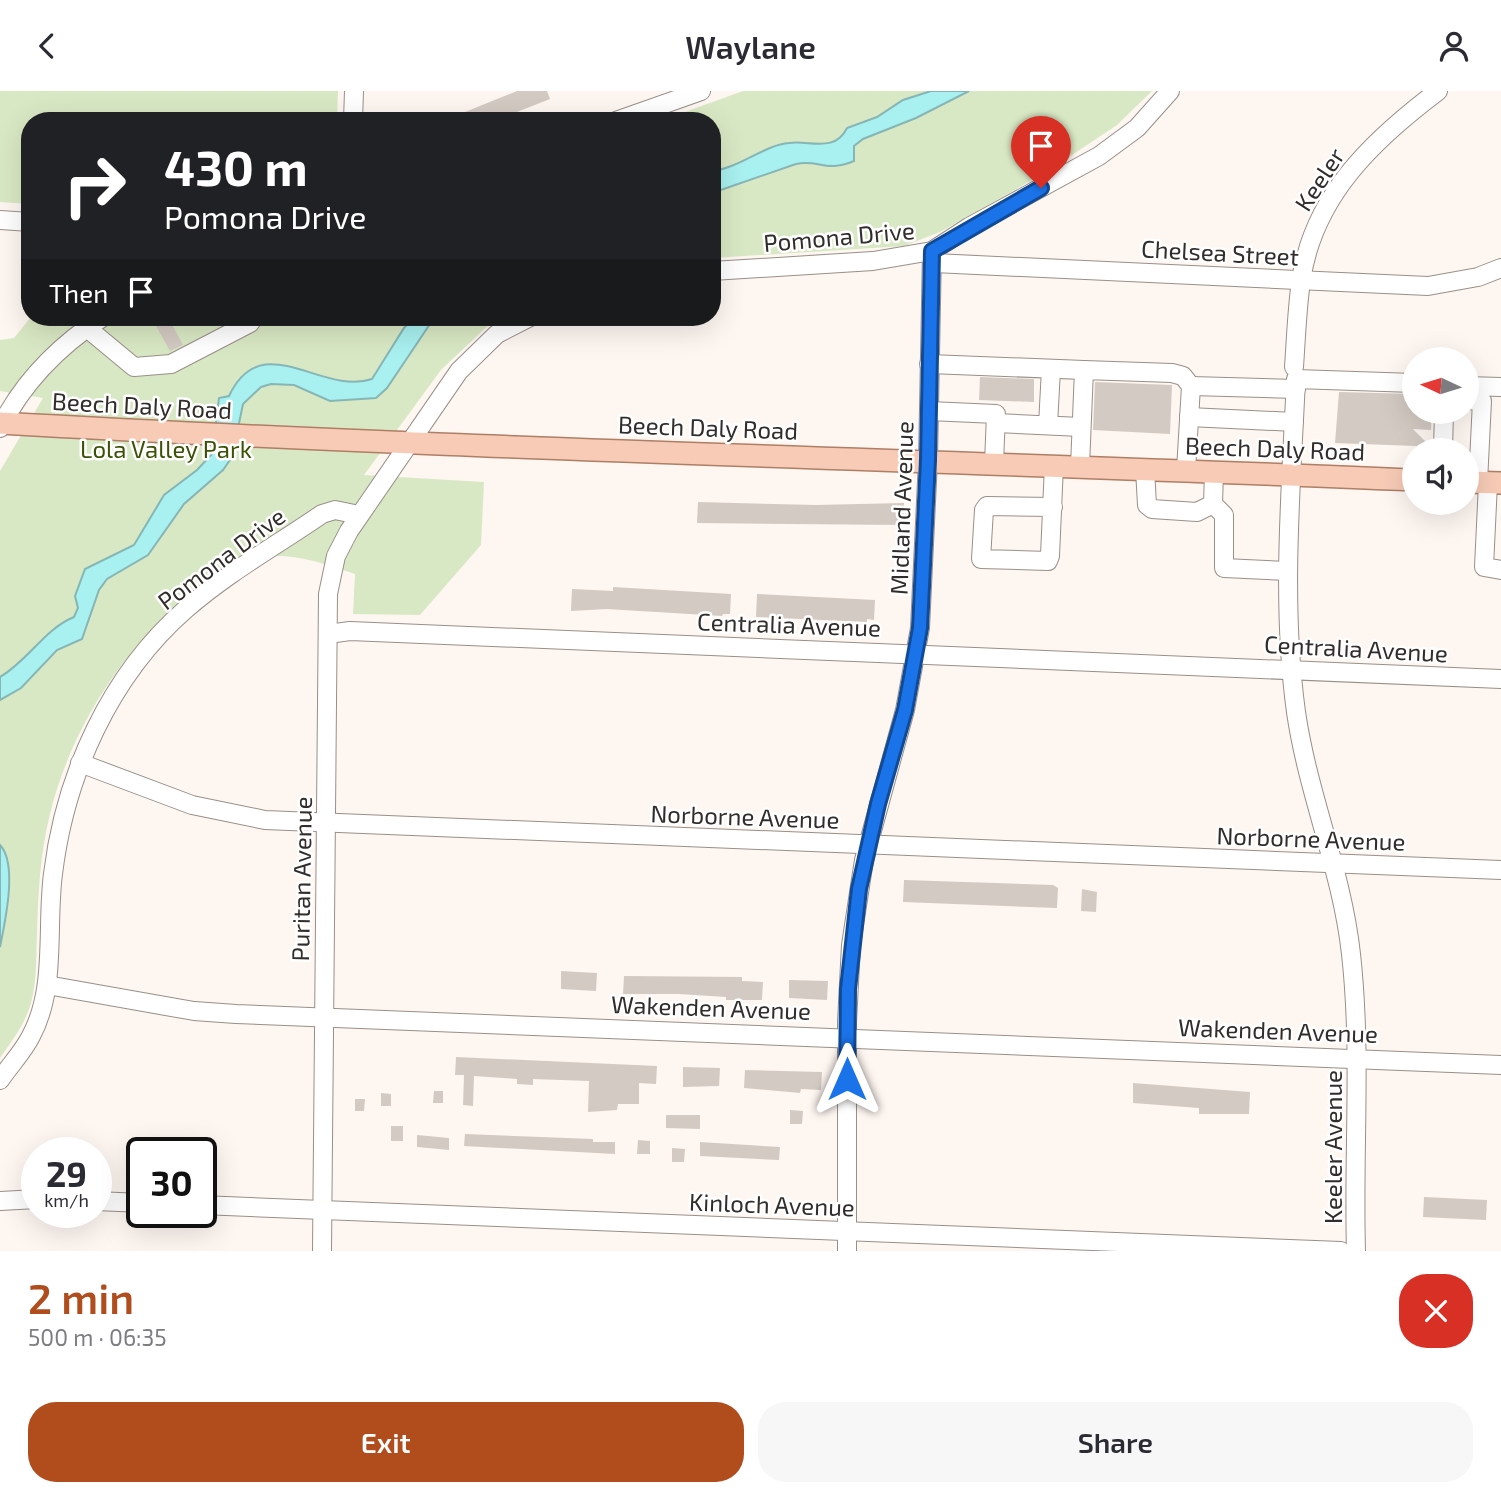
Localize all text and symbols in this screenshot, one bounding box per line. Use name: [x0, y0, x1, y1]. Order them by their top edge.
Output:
icon: back: [28, 27, 66, 65]
text: Waylane: [685, 27, 816, 65]
icon: person: [1435, 27, 1473, 65]
pin: [1011, 116, 1071, 188]
icon: arrive: [1022, 127, 1060, 165]
text: 430 m: [164, 137, 308, 196]
icon: right: [49, 140, 140, 231]
street label: Keeler: [1288, 142, 1350, 216]
text: Pomona Drive: [164, 197, 366, 235]
street label: Pomona Drive: [762, 215, 916, 257]
street label: Chelsea Street: [1140, 233, 1300, 271]
icon: arrive: [122, 273, 160, 311]
text: Then: [49, 277, 108, 308]
north arrow: [1402, 347, 1479, 423]
map controls: [1402, 347, 1479, 515]
street label: Beech Daly Road: [51, 386, 233, 424]
street label: Beech Daly Road: [617, 409, 799, 445]
street label: Midland Avenue: [883, 421, 919, 595]
street label: Beech Daly Road: [1184, 430, 1366, 466]
park label: Lola Valley Park: [80, 434, 252, 463]
button: sound: [1402, 438, 1479, 515]
street label: Pomona Drive: [152, 501, 290, 615]
street label: Centralia Avenue: [697, 606, 881, 642]
street label: Centralia Avenue: [1263, 629, 1449, 667]
street label: Puritan Avenue: [285, 796, 317, 962]
street label: Norborne Avenue: [650, 798, 840, 834]
street label: Norborne Avenue: [1216, 820, 1406, 856]
street label: Wakenden Avenue: [610, 989, 812, 1025]
street label: Wakenden Avenue: [1177, 1012, 1379, 1048]
position arrow: [810, 1042, 884, 1116]
street label: Keeler Avenue: [1318, 1070, 1347, 1224]
speed limit sign: 30: [126, 1137, 217, 1228]
text: 29: [46, 1152, 87, 1194]
street label: Kinloch Avenue: [689, 1187, 855, 1221]
text: km/h: [44, 1189, 89, 1211]
text: 2 min: [28, 1272, 134, 1322]
button: close: [1399, 1274, 1473, 1348]
text: 500 m · 06:35: [28, 1323, 167, 1351]
button: Exit: [28, 1402, 744, 1482]
button: Share: [758, 1402, 1473, 1482]

